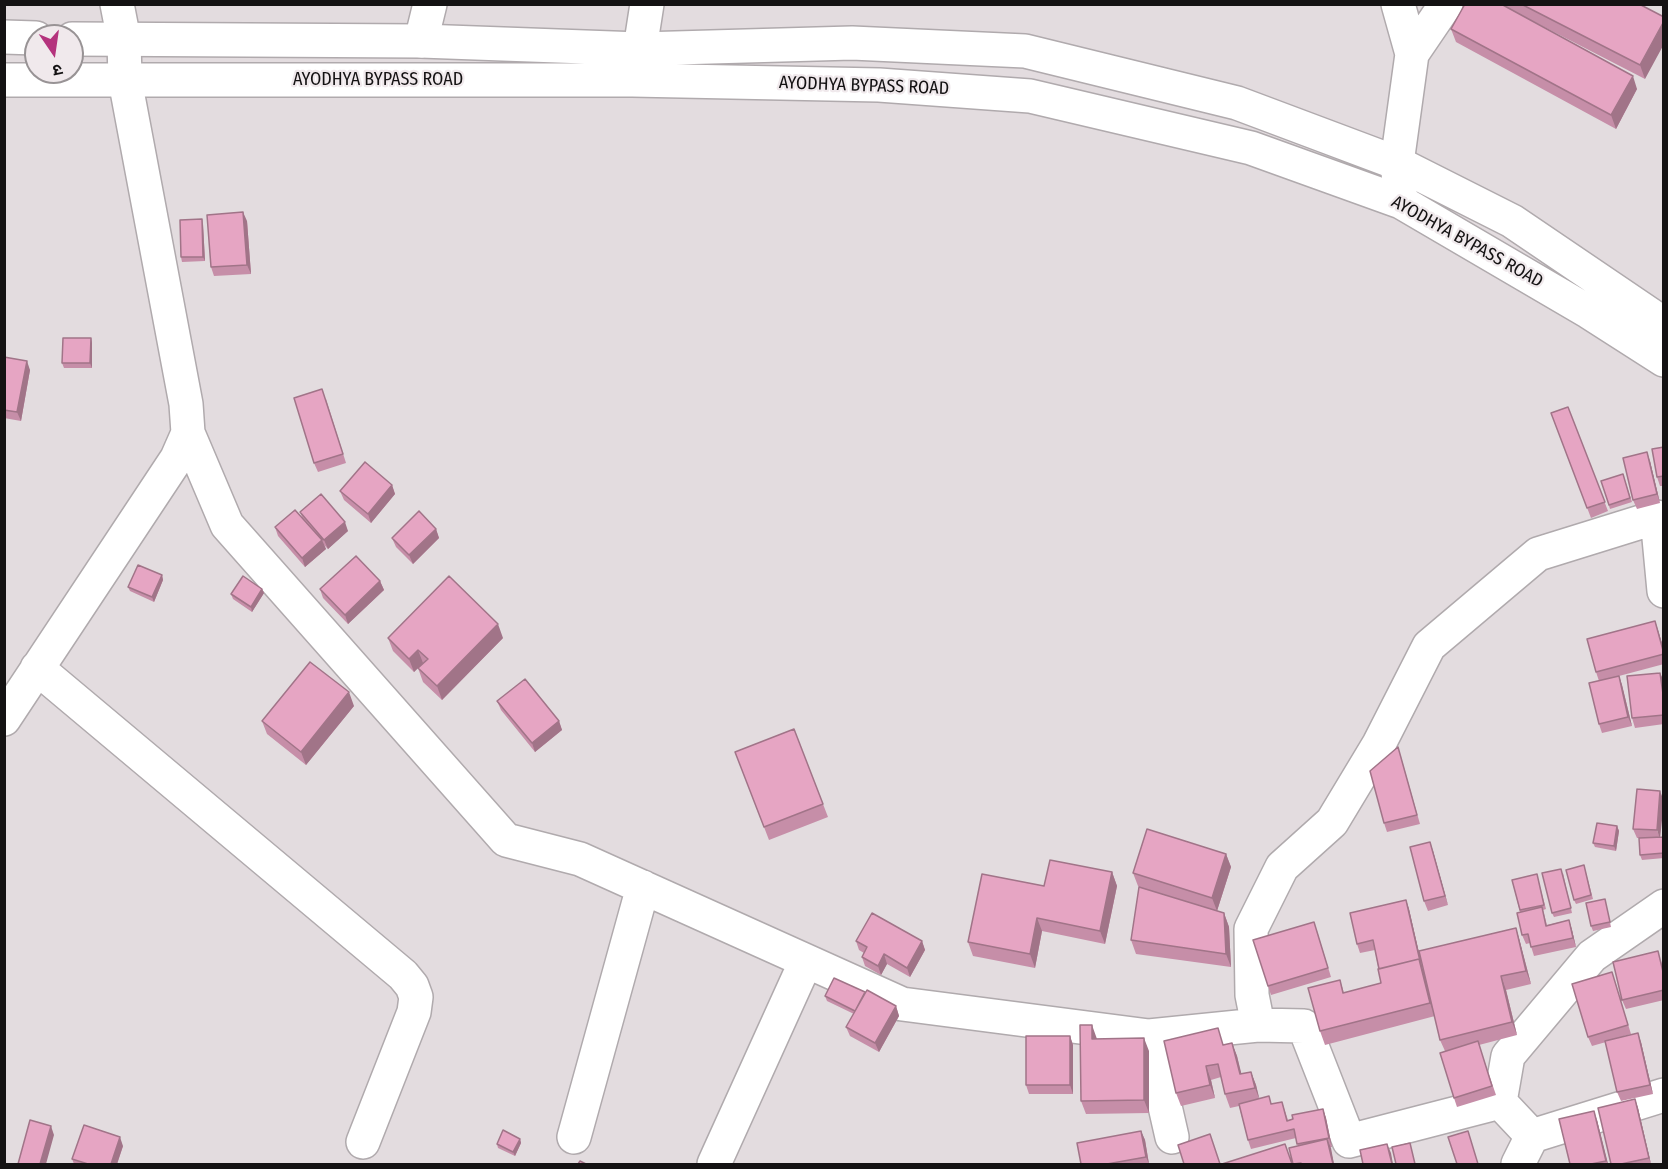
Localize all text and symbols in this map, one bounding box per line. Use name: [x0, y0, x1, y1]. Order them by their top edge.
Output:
north arrow: [24, 24, 84, 84]
text: उ: [51, 60, 64, 80]
street label: AYODHYA BYPASS ROAD: [293, 69, 463, 91]
street label: AYODHYA BYPASS ROAD: [779, 72, 949, 100]
street label: AYODHYA BYPASS ROAD: [1387, 191, 1547, 293]

